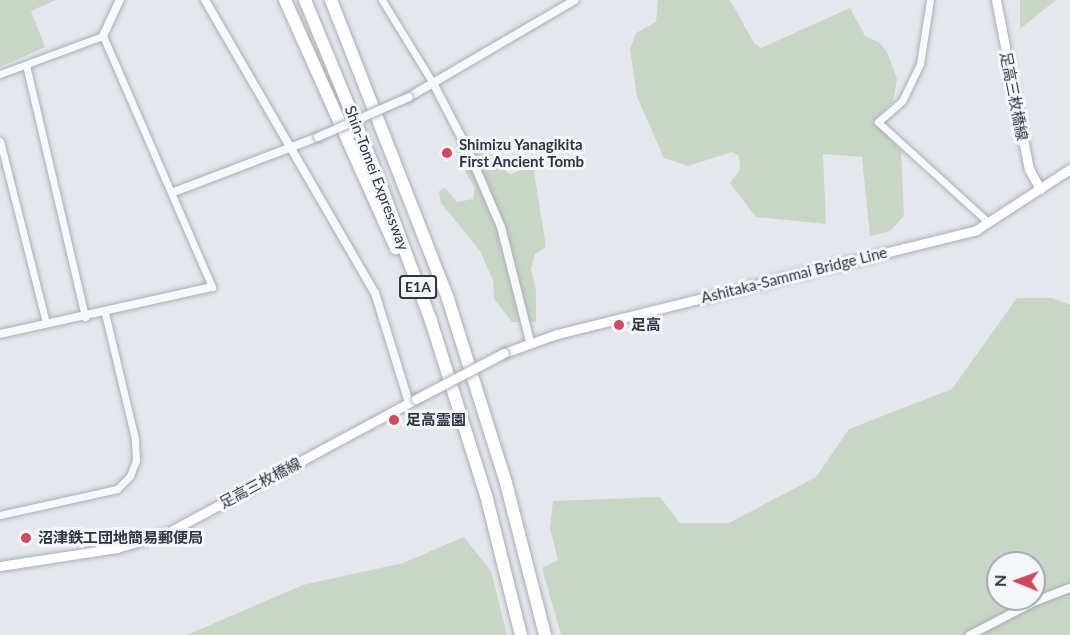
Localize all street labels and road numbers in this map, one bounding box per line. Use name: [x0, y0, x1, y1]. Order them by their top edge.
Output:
street label: 足高三枚橋線: [997, 50, 1031, 142]
street label: Shin-Tomei Expressway: [341, 103, 413, 253]
street label: Ashitaka-Sammai Bridge Line: [699, 243, 889, 307]
road number: E1A: [398, 276, 438, 298]
street label: 足高三枚橋線: [216, 454, 304, 512]

